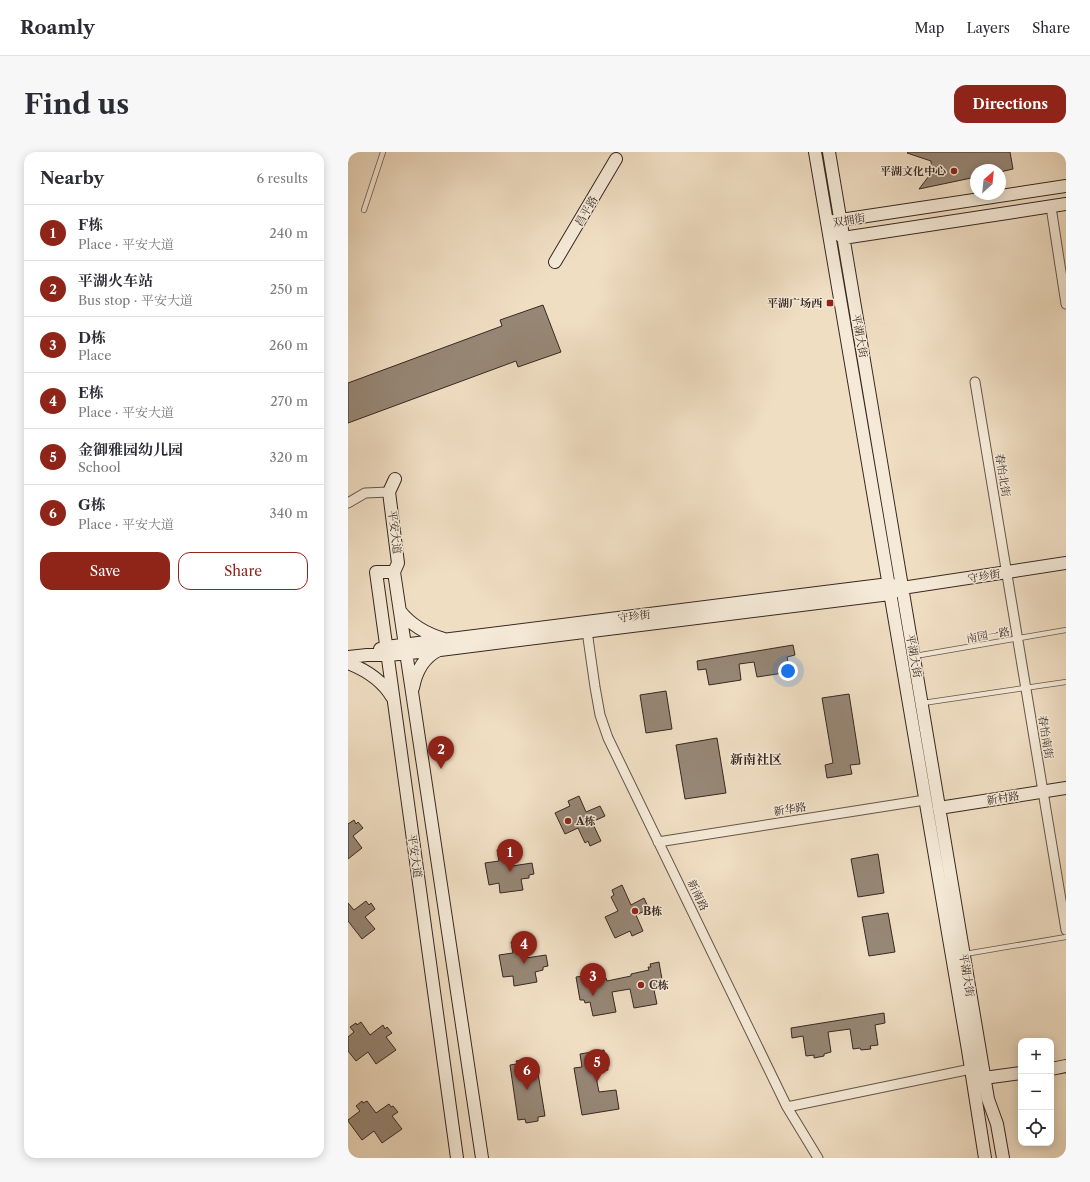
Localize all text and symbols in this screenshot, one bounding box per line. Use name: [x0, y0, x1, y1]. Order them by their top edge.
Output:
text: Roamly: [20, 16, 95, 39]
text: Map: [914, 19, 944, 37]
text: Layers: [966, 19, 1010, 37]
text: Share: [1032, 19, 1070, 37]
button: Directions: [954, 85, 1066, 123]
text: Find us: [24, 87, 129, 121]
place label: 平湖文化中心: [880, 164, 946, 178]
north arrow: [970, 164, 1006, 200]
marker: 平湖文化中心: [949, 166, 959, 176]
text: Nearby: [40, 168, 104, 188]
text: 6 results: [257, 170, 308, 186]
street label: 昌平路: [572, 193, 600, 229]
street label: 双拥街: [832, 210, 866, 230]
text: F栋: [78, 215, 103, 234]
text: 1: [50, 225, 56, 241]
text: 240 m: [269, 225, 308, 241]
text: Place · 平安大道: [78, 236, 174, 252]
text: 平湖火车站: [78, 271, 153, 290]
text: 2: [49, 281, 57, 297]
text: 250 m: [270, 281, 308, 297]
text: Bus stop · 平安大道: [78, 292, 193, 308]
place label: 平湖广场西: [767, 296, 823, 310]
marker: 平湖广场西: [825, 298, 835, 308]
street label: 平湖大街: [849, 313, 871, 359]
text: D栋: [78, 328, 106, 347]
text: 3: [49, 337, 57, 353]
text: 260 m: [269, 337, 308, 353]
text: Place: [78, 347, 111, 363]
text: E栋: [78, 383, 104, 402]
text: 4: [49, 393, 57, 409]
text: 270 m: [270, 393, 308, 409]
text: Place · 平安大道: [78, 404, 174, 420]
text: 金御雅园幼儿园: [78, 440, 183, 459]
text: 5: [49, 449, 57, 465]
text: 320 m: [270, 449, 308, 465]
street label: 春怡北街: [993, 452, 1013, 498]
text: School: [78, 459, 121, 475]
text: G栋: [78, 495, 106, 514]
text: 6: [49, 505, 57, 521]
text: 340 m: [270, 505, 308, 521]
street label: 平安大道: [385, 509, 405, 555]
text: Place · 平安大道: [78, 516, 174, 532]
button: Save: [40, 552, 170, 590]
button: Share: [178, 552, 308, 590]
street label: 守珍街: [967, 567, 1001, 585]
street label: 守珍街: [617, 607, 651, 625]
street label: 南园一路: [965, 624, 1011, 646]
street label: 平湖大街: [903, 633, 925, 679]
your location: [778, 661, 798, 681]
street label: 春怡南街: [1036, 714, 1056, 760]
pin: 2: [428, 736, 454, 769]
district label: 新南社区: [730, 751, 782, 767]
street label: 新村路: [986, 789, 1020, 807]
street label: 新华路: [773, 800, 807, 818]
place label: A栋: [575, 814, 596, 828]
marker: A栋: [563, 816, 573, 826]
street label: 平安大道: [405, 833, 425, 879]
pin: 1: [497, 839, 523, 872]
street label: 新南路: [684, 877, 712, 913]
place label: B栋: [643, 904, 662, 918]
marker: B栋: [630, 906, 640, 916]
pin: 4: [511, 931, 537, 964]
street label: 平湖大街: [957, 952, 977, 998]
pin: 3: [580, 963, 606, 996]
place label: C栋: [649, 978, 669, 992]
marker: C栋: [636, 980, 646, 990]
map controls: [1018, 1038, 1054, 1146]
button: +: [1018, 1038, 1054, 1074]
pin: 5: [584, 1049, 610, 1082]
pin: 6: [514, 1057, 540, 1090]
button: −: [1018, 1074, 1054, 1110]
button: locate: [1018, 1110, 1054, 1146]

